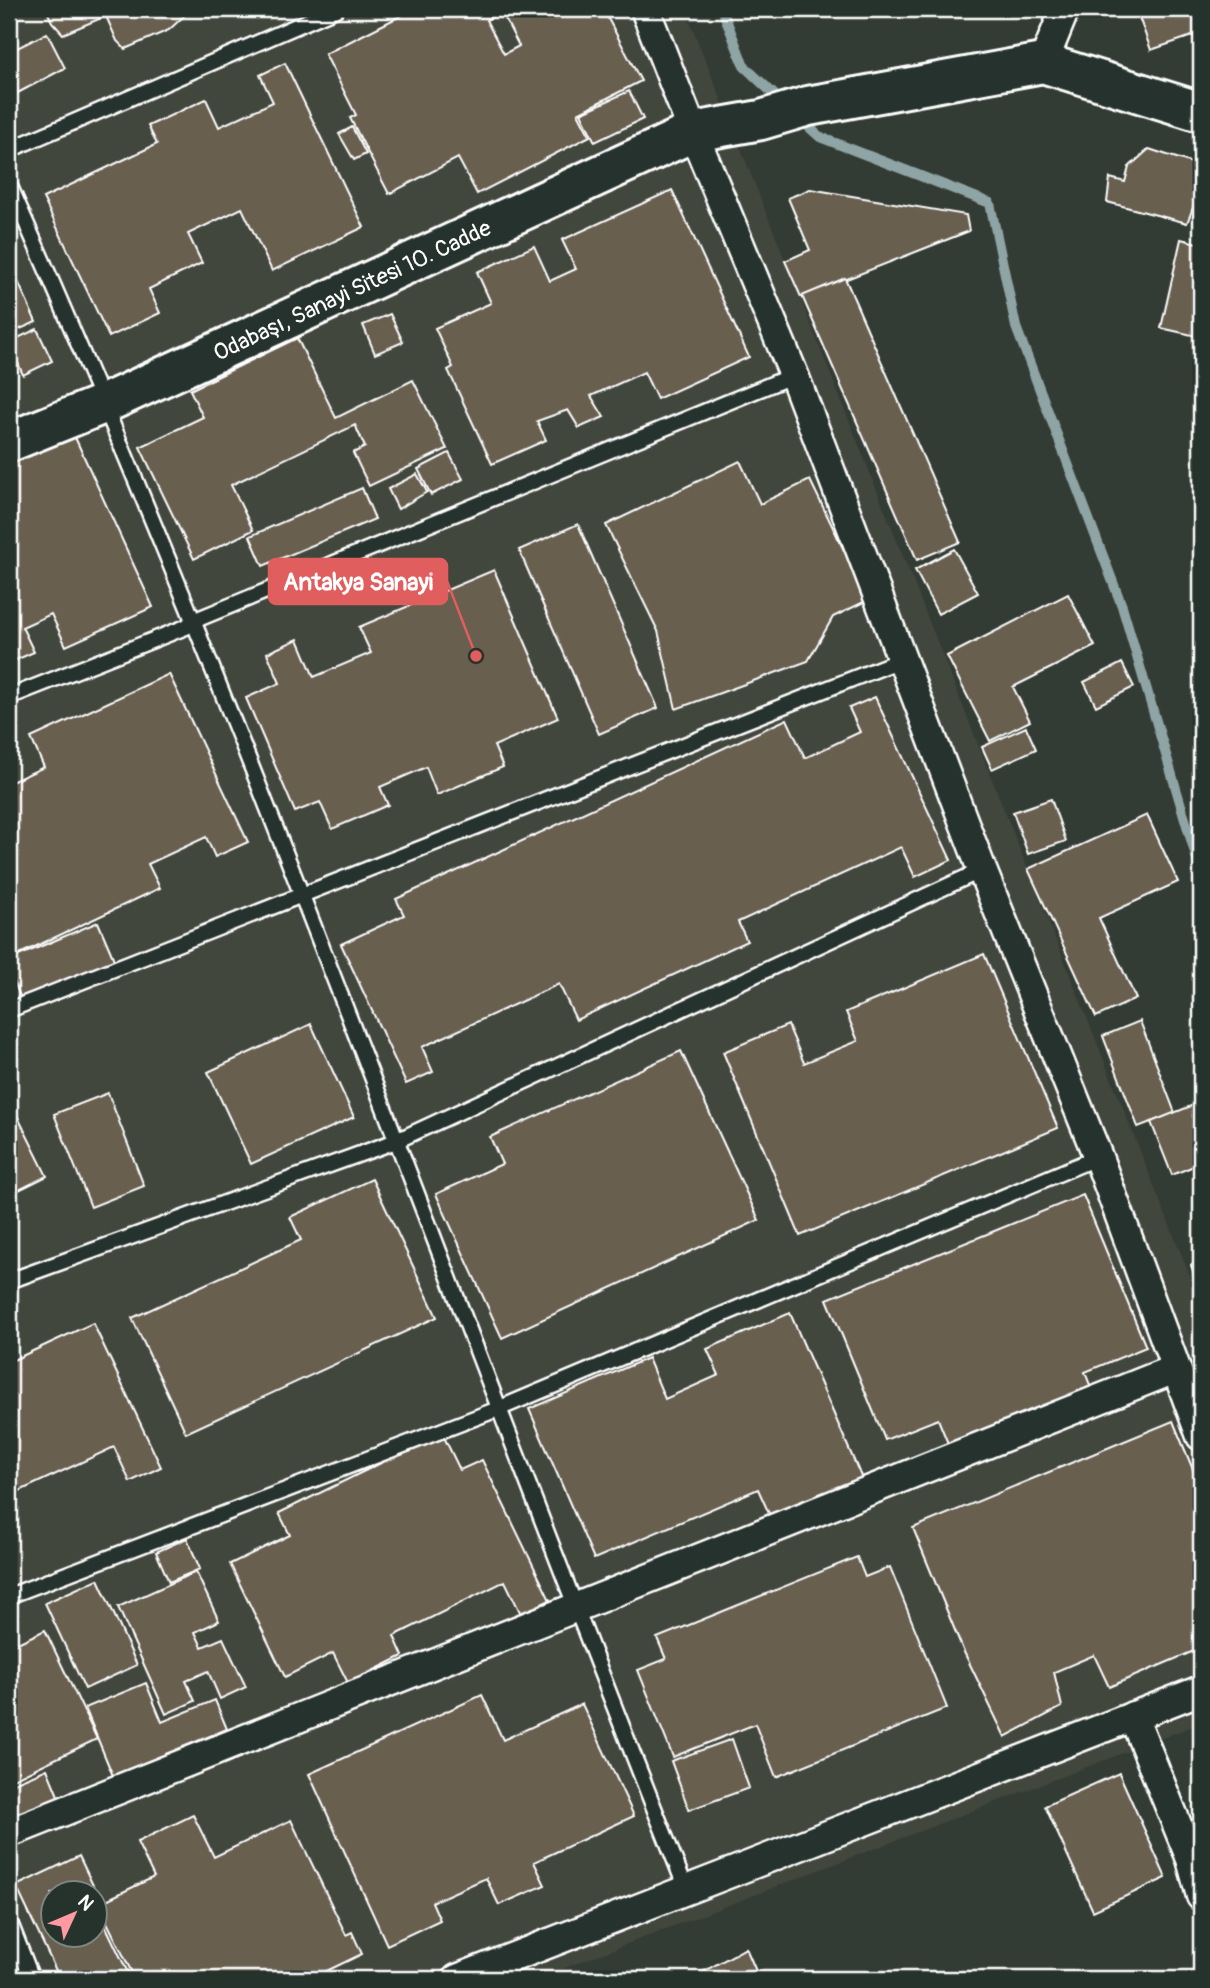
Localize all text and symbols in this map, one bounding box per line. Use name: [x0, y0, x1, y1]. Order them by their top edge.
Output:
street label: Odabaşı, Sanayi Sitesi 10. Cadde: [209, 213, 496, 368]
callout: Antakya Sanayi: [269, 559, 447, 604]
text: Antakya Sanayi: [283, 568, 433, 597]
north arrow: [38, 1880, 108, 1950]
text: N: [72, 1890, 99, 1916]

